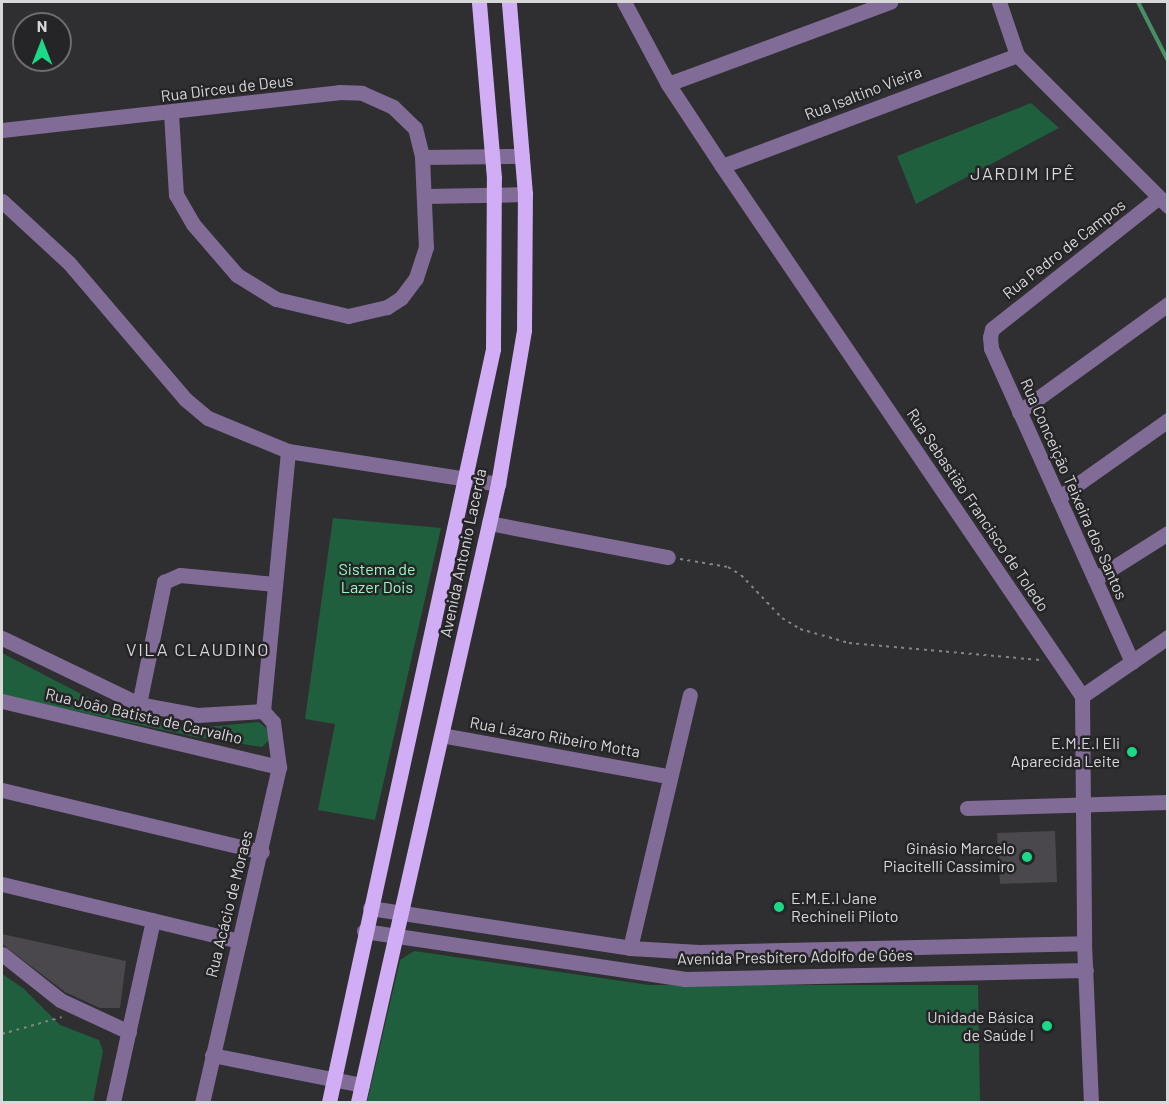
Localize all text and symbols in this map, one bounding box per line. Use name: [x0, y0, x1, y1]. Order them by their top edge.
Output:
north arrow: [12, 12, 72, 72]
text: N: [37, 16, 47, 35]
street label: Rua Isaltino Vieira: [802, 62, 924, 124]
street label: Rua Dirceu de Deus: [160, 70, 294, 106]
district label: JARDIM IPÊ: [970, 162, 1076, 184]
street label: Rua Pedro de Campos: [999, 195, 1129, 303]
street label: Rua Conceição Teixeira dos Santos: [1016, 375, 1132, 603]
street label: Rua Sebastião Francisco de Toledo: [903, 405, 1053, 615]
street label: Avenida Antonio Lacerda: [436, 467, 490, 639]
park label: Sistema de Lazer Dois: [338, 559, 416, 597]
district label: VILA CLAUDINO: [126, 638, 270, 660]
street label: Rua João Batista de Carvalho: [44, 684, 244, 748]
street label: Rua Lázaro Ribeiro Motta: [468, 713, 642, 761]
place label: E.M.E.I Eli Aparecida Leite: [1011, 733, 1120, 771]
marker: E.M.E.I Eli Aparecida Leite: [1125, 745, 1139, 759]
street label: Rua Acácio de Moraes: [201, 829, 257, 979]
place label: Ginásio Marcelo Piacitelli Cassimiro: [883, 838, 1015, 876]
marker: Ginásio Marcelo Piacitelli Cassimiro: [1020, 850, 1034, 864]
place label: E.M.E.I Jane Rechineli Piloto: [791, 888, 898, 926]
marker: E.M.E.I Jane Rechineli Piloto: [772, 900, 786, 914]
street label: Avenida Presbítero Adolfo de Góes: [677, 945, 913, 969]
place label: Unidade Básica de Saúde I: [927, 1007, 1034, 1045]
marker: Unidade Básica de Saúde I: [1038, 1017, 1056, 1035]

